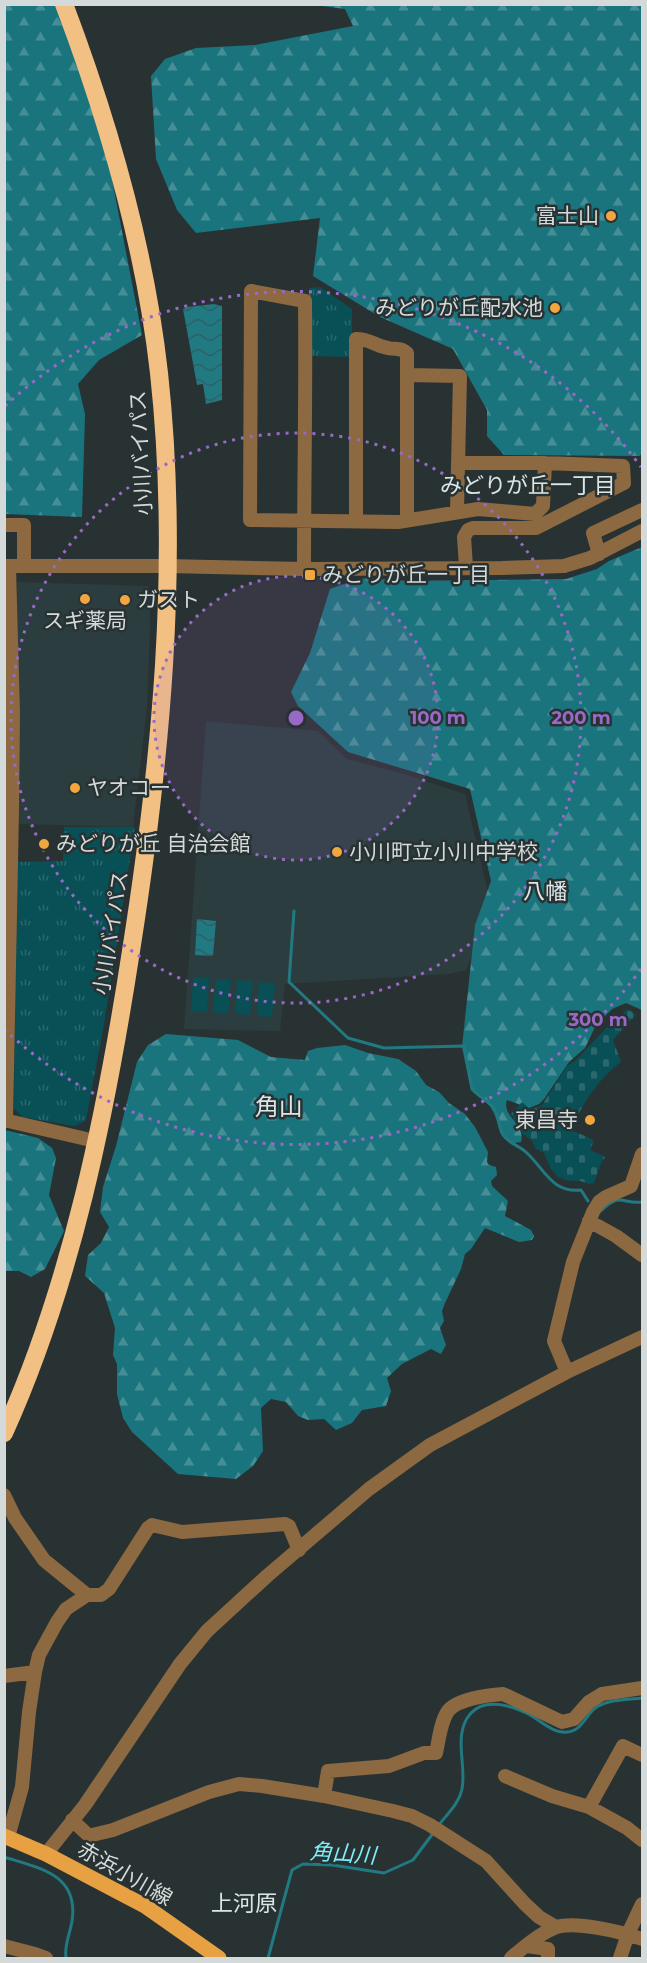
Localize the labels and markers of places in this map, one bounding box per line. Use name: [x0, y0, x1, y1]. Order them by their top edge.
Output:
place label: 富士山: [536, 203, 599, 228]
marker: 富士山: [604, 209, 618, 223]
place label: みどりが丘配水池: [375, 295, 543, 320]
marker: みどりが丘配水池: [548, 301, 562, 315]
place label: みどりが丘一丁目: [322, 562, 490, 587]
marker: みどりが丘一丁目: [303, 568, 317, 582]
place label: ガスト: [137, 587, 200, 612]
marker: スギ薬局: [78, 592, 92, 606]
marker: ガスト: [118, 593, 132, 607]
place label: スギ薬局: [43, 608, 127, 633]
centre of rings: [286, 708, 306, 728]
place label: ヤオコー: [87, 775, 171, 800]
marker: ヤオコー: [68, 781, 82, 795]
place label: みどりが丘 自治会館: [56, 831, 251, 856]
marker: みどりが丘 自治会館: [37, 837, 51, 851]
place label: 小川町立小川中学校: [349, 839, 538, 864]
marker: 小川町立小川中学校: [330, 845, 344, 859]
place label: 東昌寺: [515, 1107, 578, 1132]
marker: 東昌寺: [583, 1113, 597, 1127]

